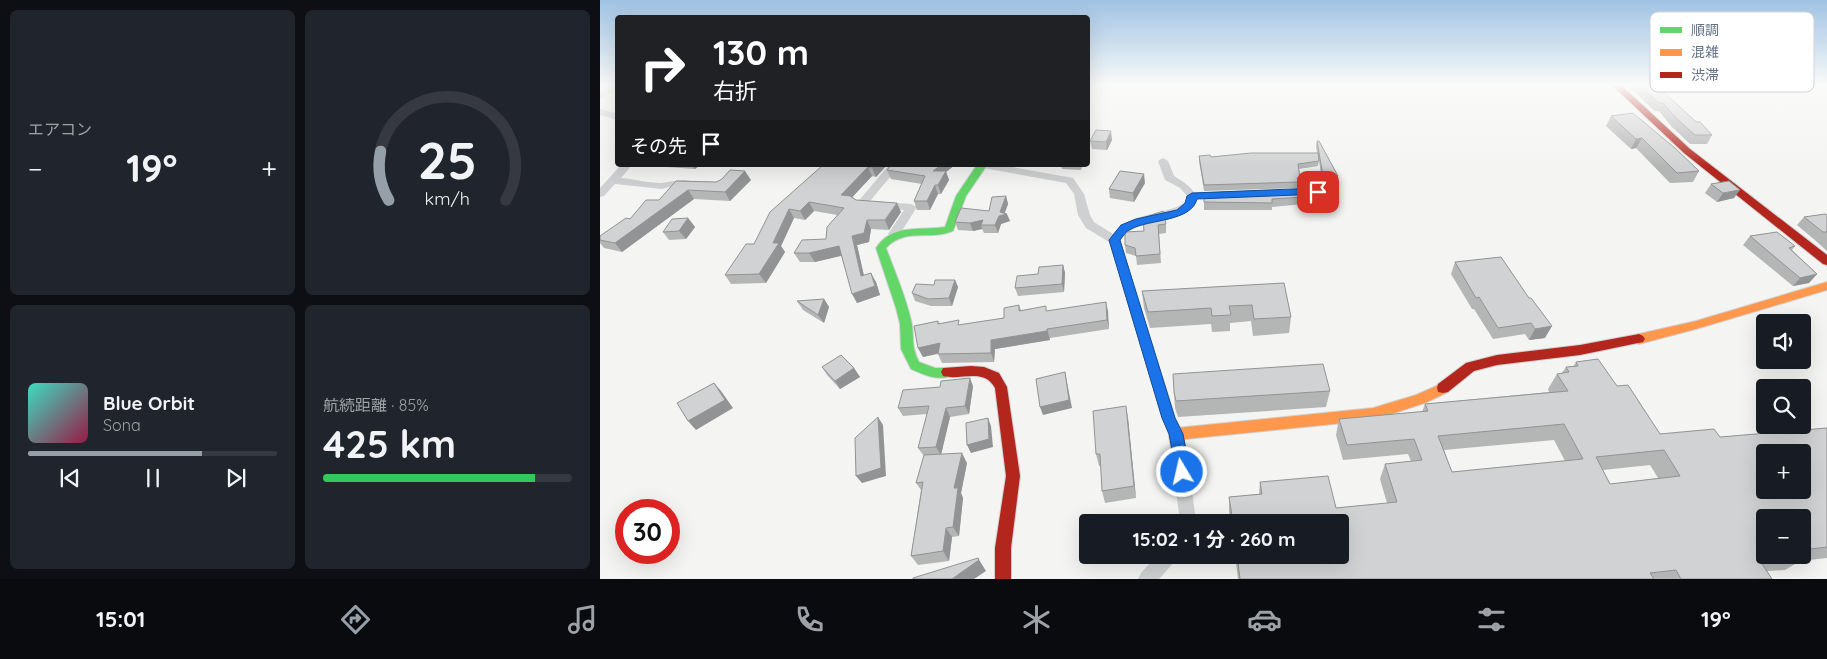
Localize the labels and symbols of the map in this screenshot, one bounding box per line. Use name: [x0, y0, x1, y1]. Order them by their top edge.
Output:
legend: [1650, 12, 1814, 92]
text: 順調: [1691, 21, 1719, 39]
text: 混雑: [1691, 43, 1719, 61]
text: 渋滞: [1691, 66, 1719, 84]
pin: [1297, 171, 1339, 213]
position arrow: [1155, 445, 1207, 497]
speed limit sign: 30: [615, 499, 680, 564]

